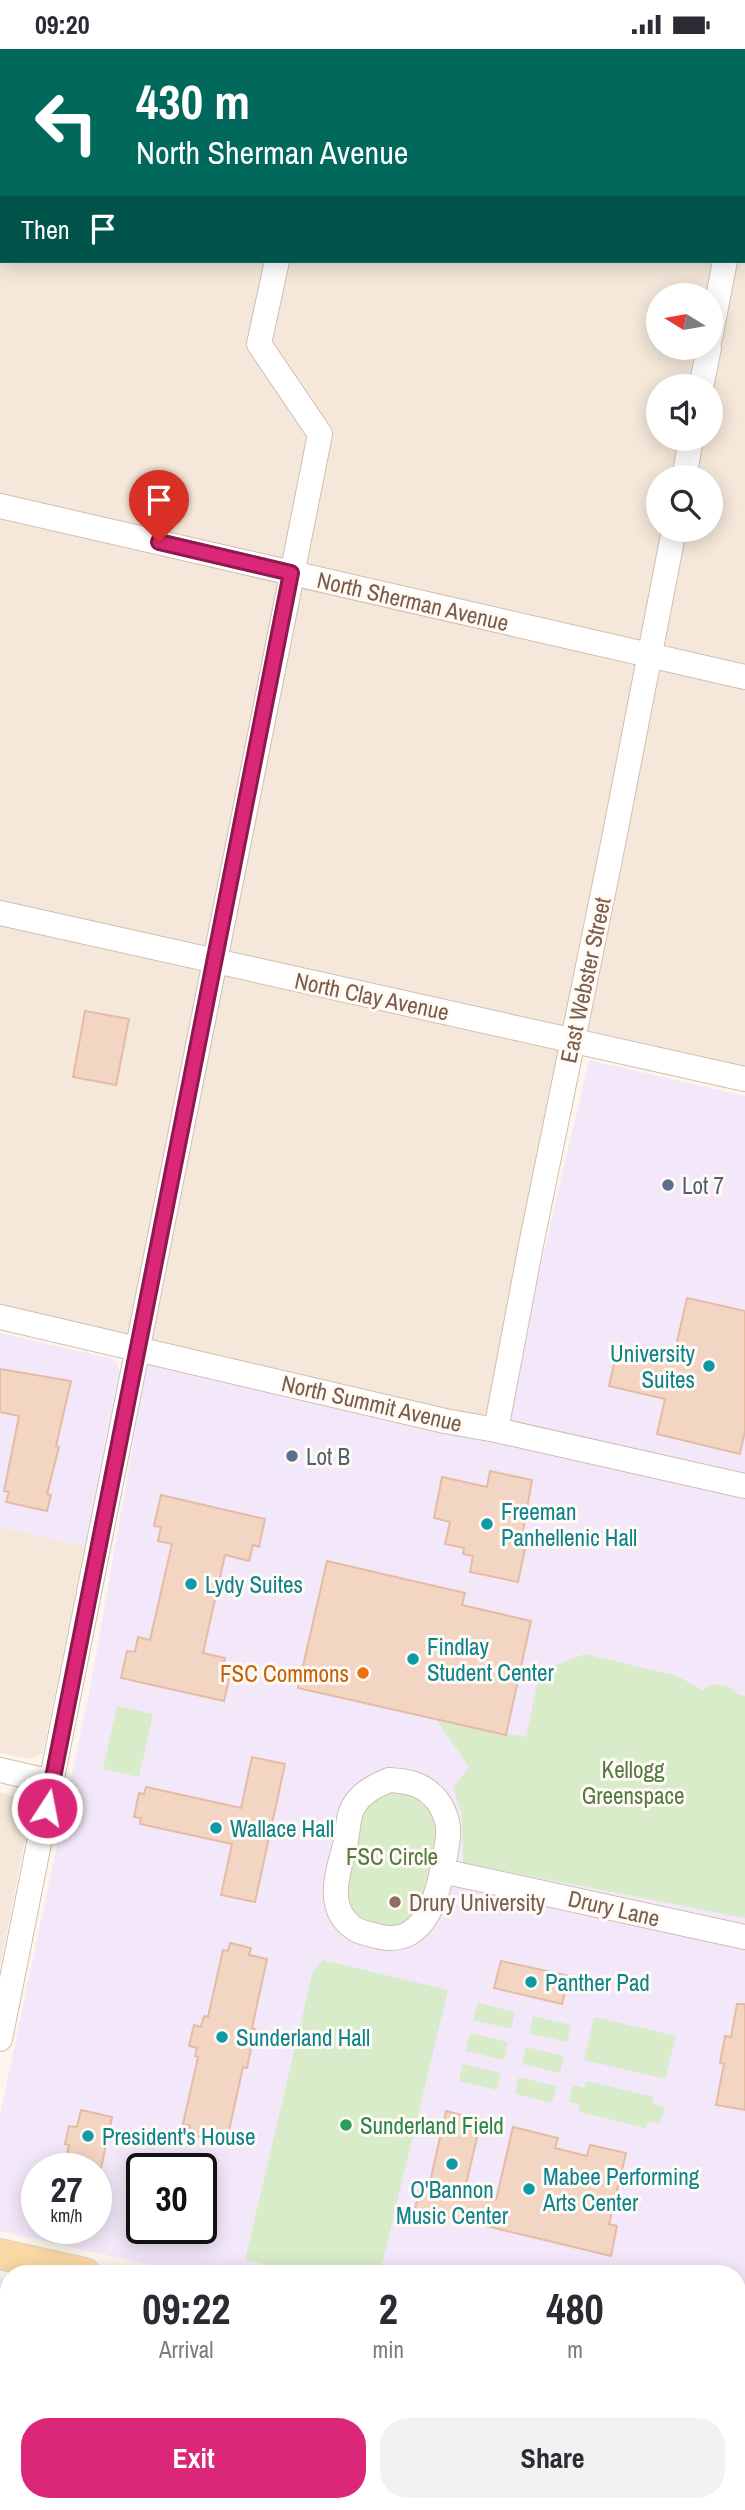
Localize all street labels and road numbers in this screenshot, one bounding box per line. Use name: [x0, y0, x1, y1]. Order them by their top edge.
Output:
street label: North Sherman Avenue: [314, 564, 512, 638]
street label: East Webster Street: [552, 894, 618, 1066]
street label: North Clay Avenue: [292, 965, 452, 1027]
street label: North Summit Avenue: [279, 1367, 465, 1439]
street label: Drury Lane: [565, 1882, 663, 1934]

